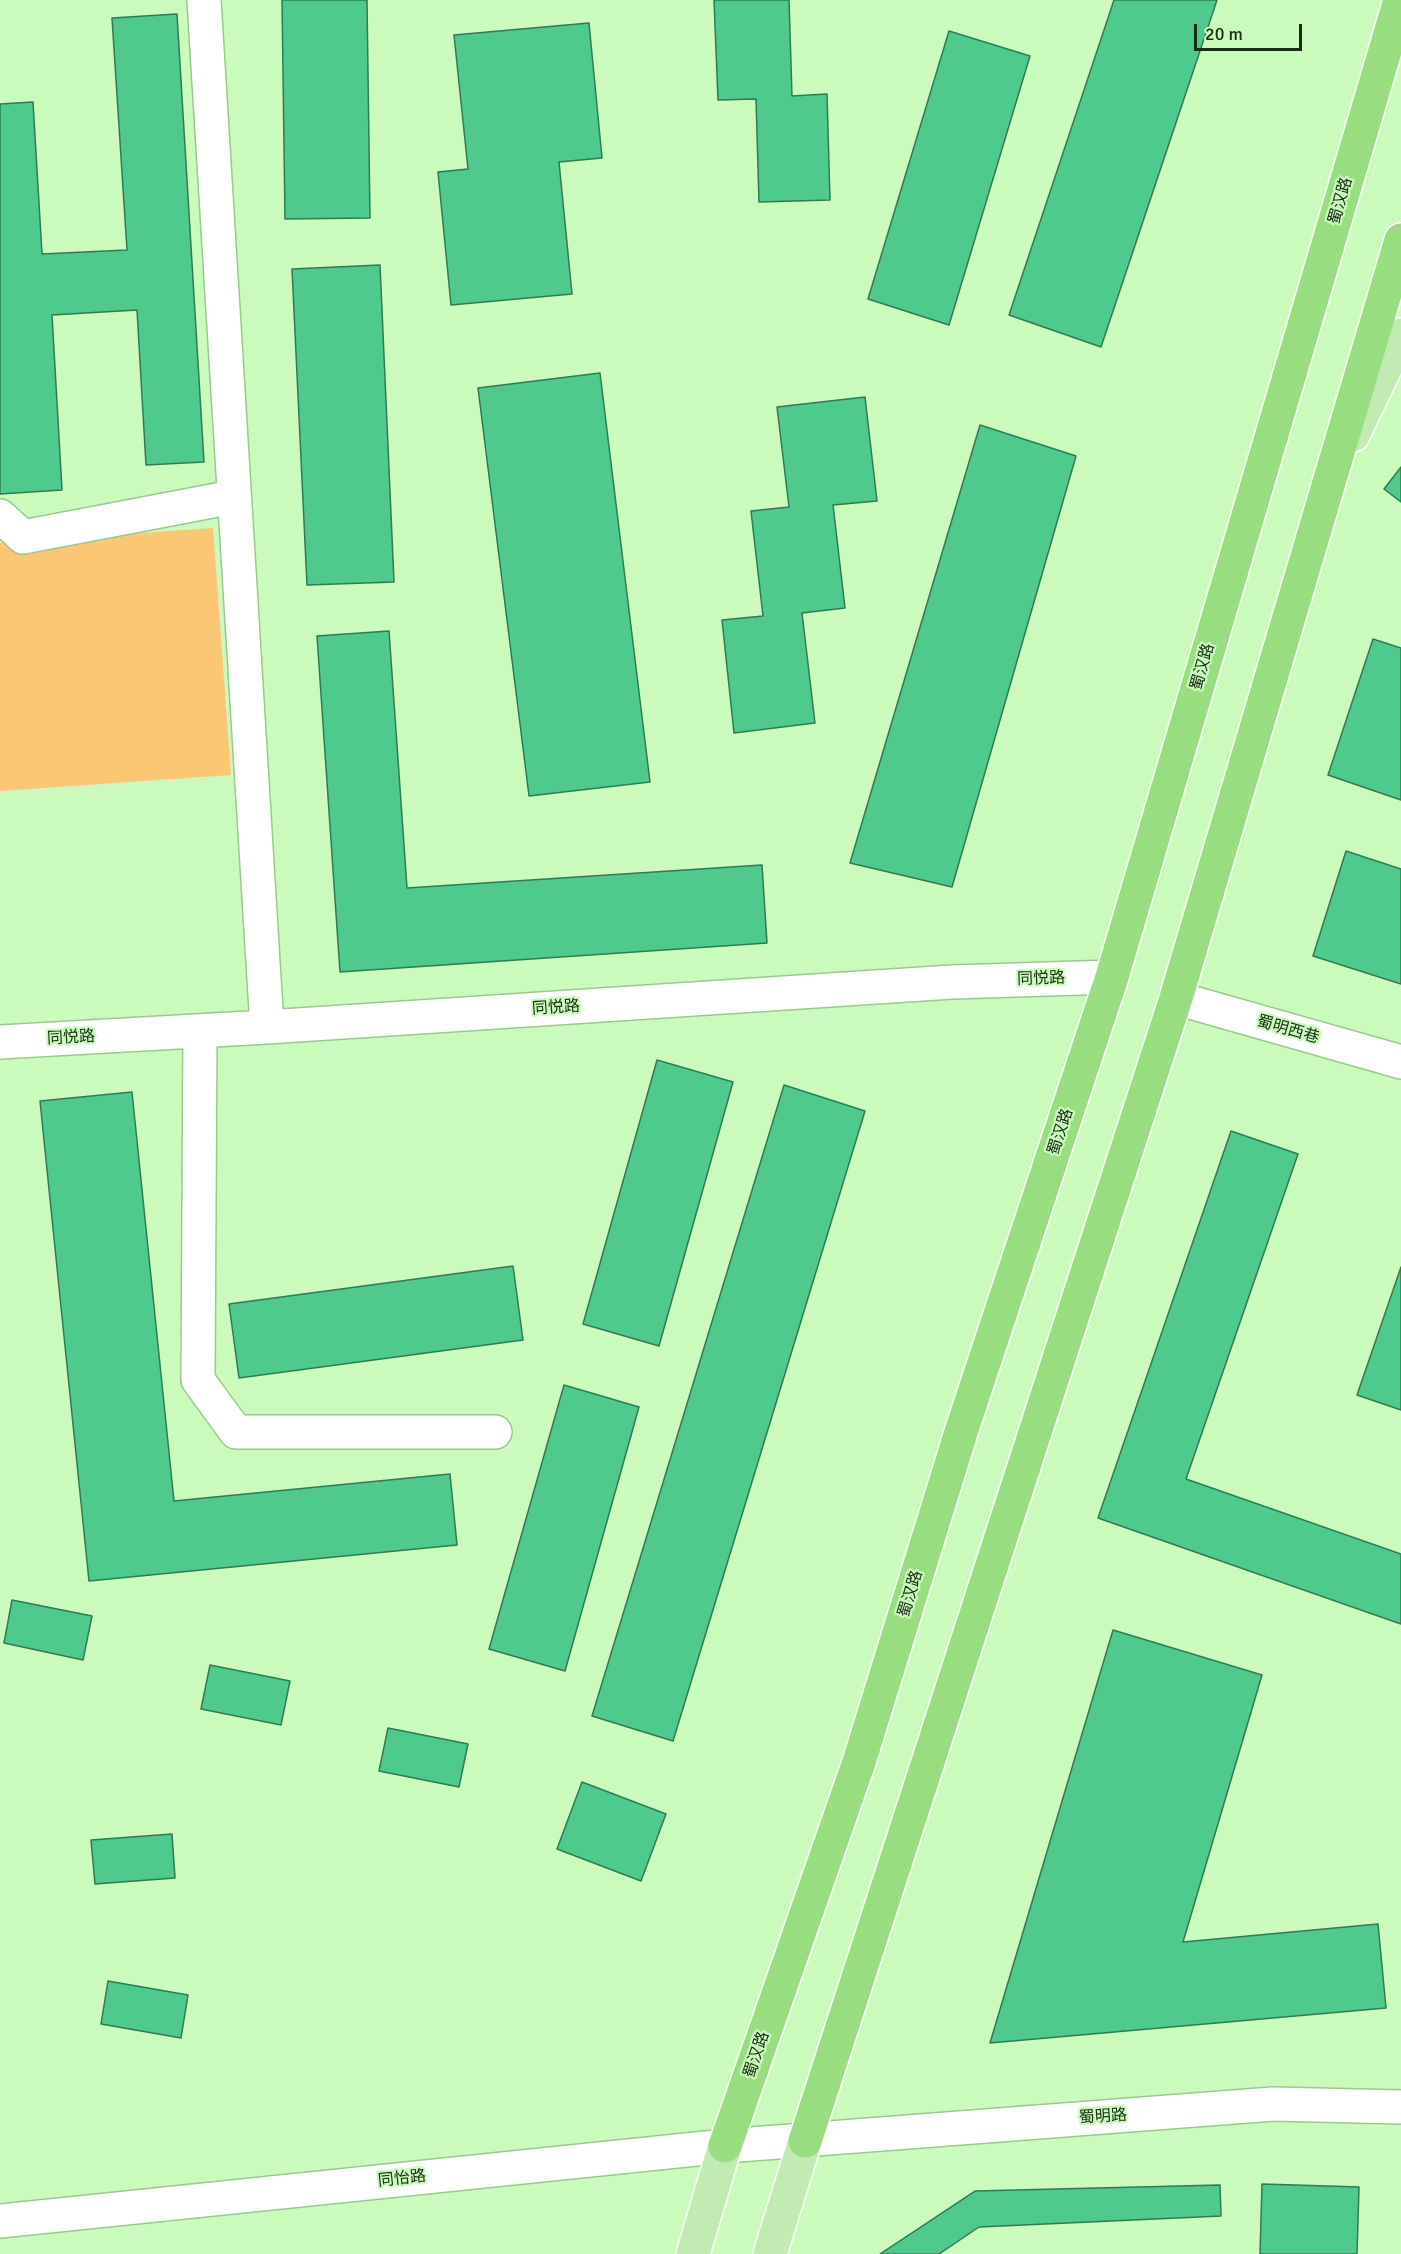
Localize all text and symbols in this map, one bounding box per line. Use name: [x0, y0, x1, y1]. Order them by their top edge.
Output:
scale bar: [1197, 12, 1305, 50]
text: 20 m: [1205, 23, 1243, 45]
street label: 蜀汉路: [1325, 175, 1357, 227]
street label: 蜀汉路: [1187, 641, 1219, 693]
street label: 同悦路: [1017, 969, 1065, 989]
street label: 同悦路: [531, 997, 581, 1019]
street label: 蜀明西巷: [1255, 1012, 1321, 1048]
street label: 同悦路: [47, 1027, 95, 1049]
street label: 蜀汉路: [1044, 1106, 1078, 1158]
street label: 蜀汉路: [895, 1568, 927, 1620]
street label: 蜀汉路: [740, 2029, 774, 2081]
street label: 蜀明路: [1078, 2106, 1128, 2128]
street label: 同怡路: [377, 2167, 427, 2191]

